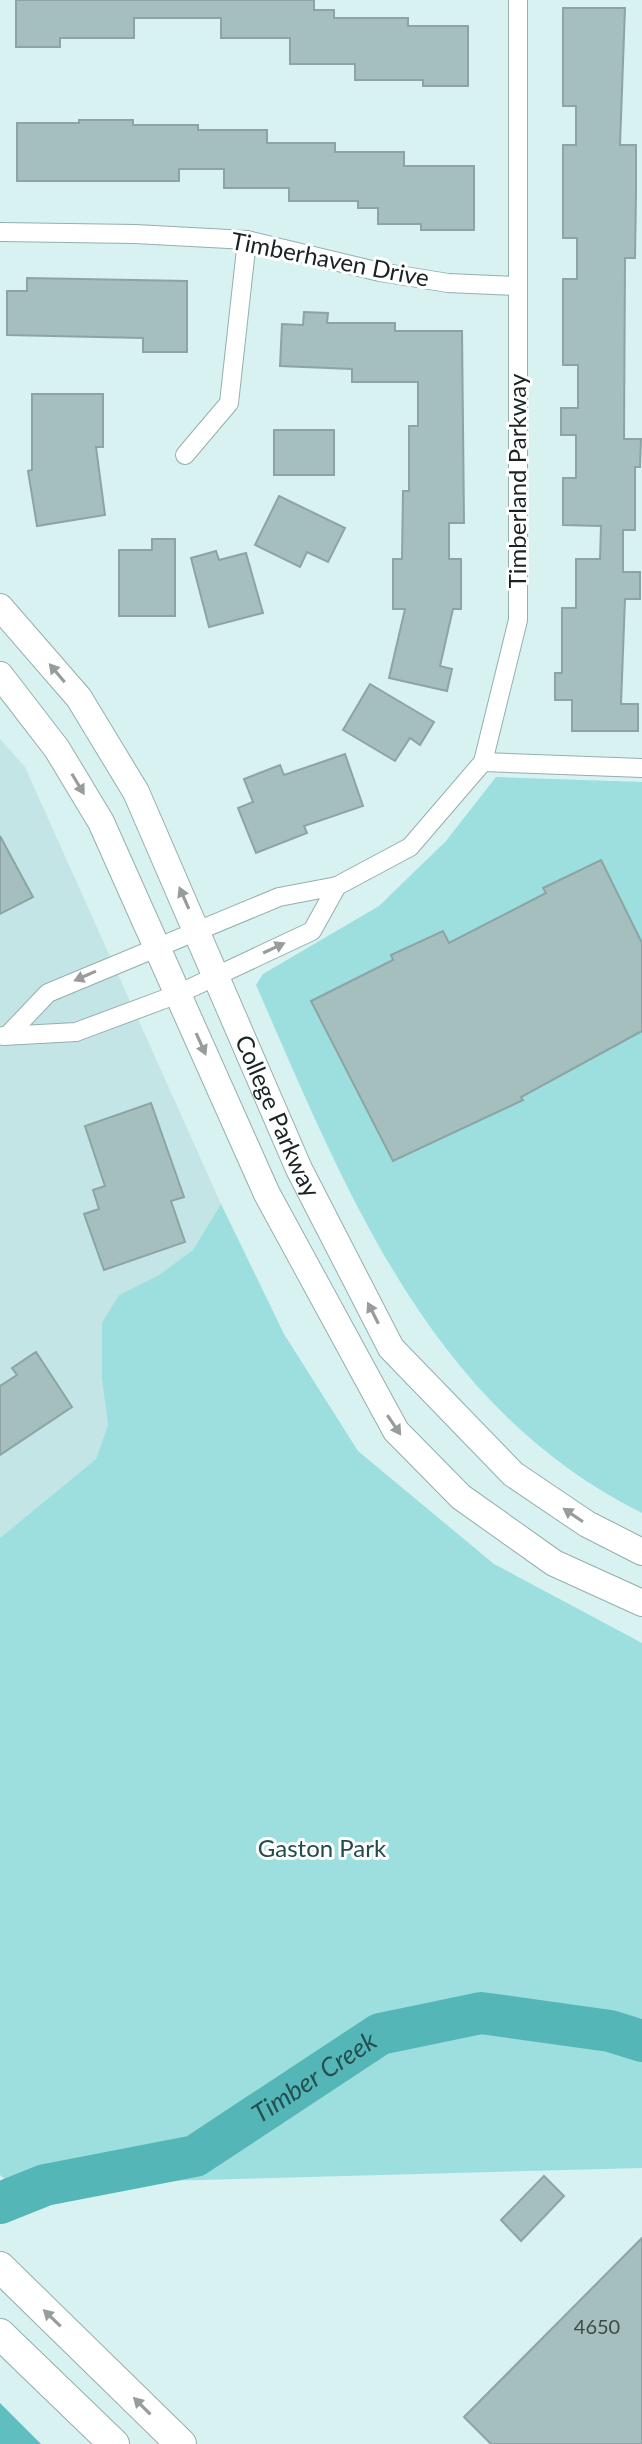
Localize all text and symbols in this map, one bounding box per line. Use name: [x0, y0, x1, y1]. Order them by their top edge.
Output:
street label: Timberhaven Drive: [229, 225, 432, 292]
street label: Timberland Parkway: [502, 373, 531, 588]
one-way arrow: [49, 663, 66, 683]
one-way arrow: [71, 773, 85, 795]
one-way arrow: [177, 886, 191, 910]
one-way arrow: [263, 942, 286, 955]
one-way arrow: [74, 970, 97, 983]
street label: College Parkway: [230, 1030, 327, 1202]
one-way arrow: [194, 1032, 207, 1056]
one-way arrow: [366, 1301, 380, 1324]
one-way arrow: [386, 1414, 401, 1436]
one-way arrow: [563, 1508, 584, 1523]
park label: Gaston Park: [258, 1833, 387, 1862]
water label: Timber Creek: [245, 2023, 383, 2129]
one-way arrow: [42, 2309, 61, 2327]
house number: 4650: [574, 2314, 620, 2338]
one-way arrow: [133, 2397, 152, 2416]

